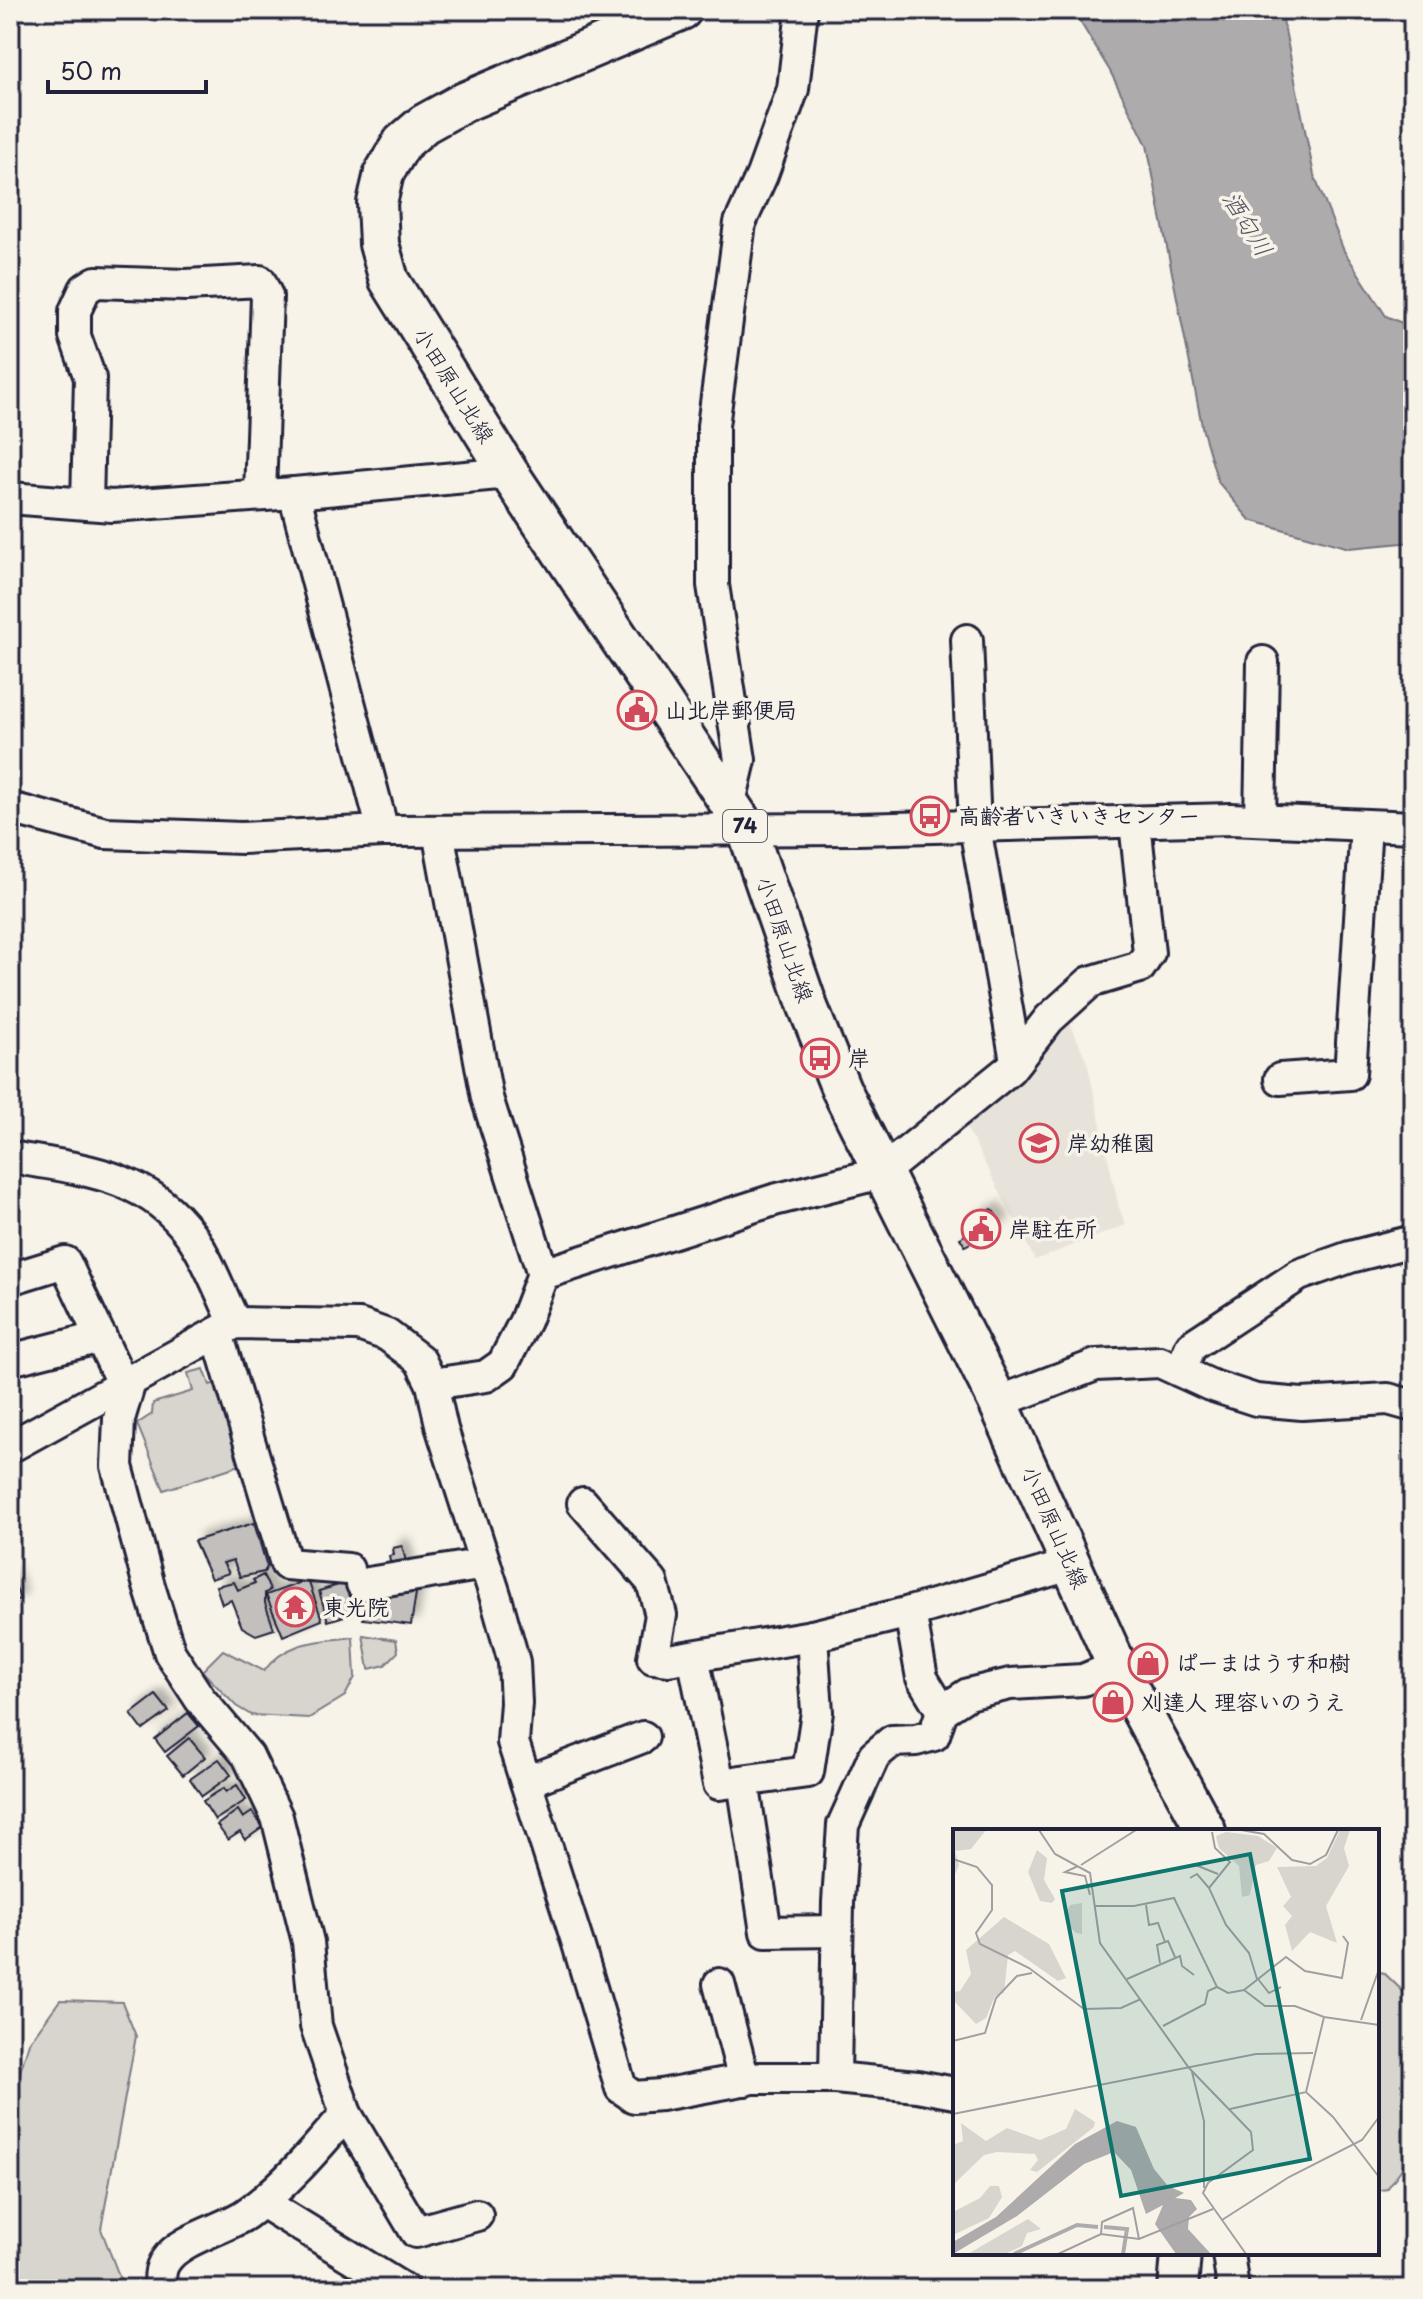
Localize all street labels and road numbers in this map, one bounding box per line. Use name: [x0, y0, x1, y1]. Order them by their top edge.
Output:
street label: 小田原山北線: [406, 319, 504, 449]
road number: 74: [723, 810, 767, 842]
street label: 小田原山北線: [749, 871, 824, 1006]
street label: 小田原山北線: [1014, 1459, 1098, 1593]

